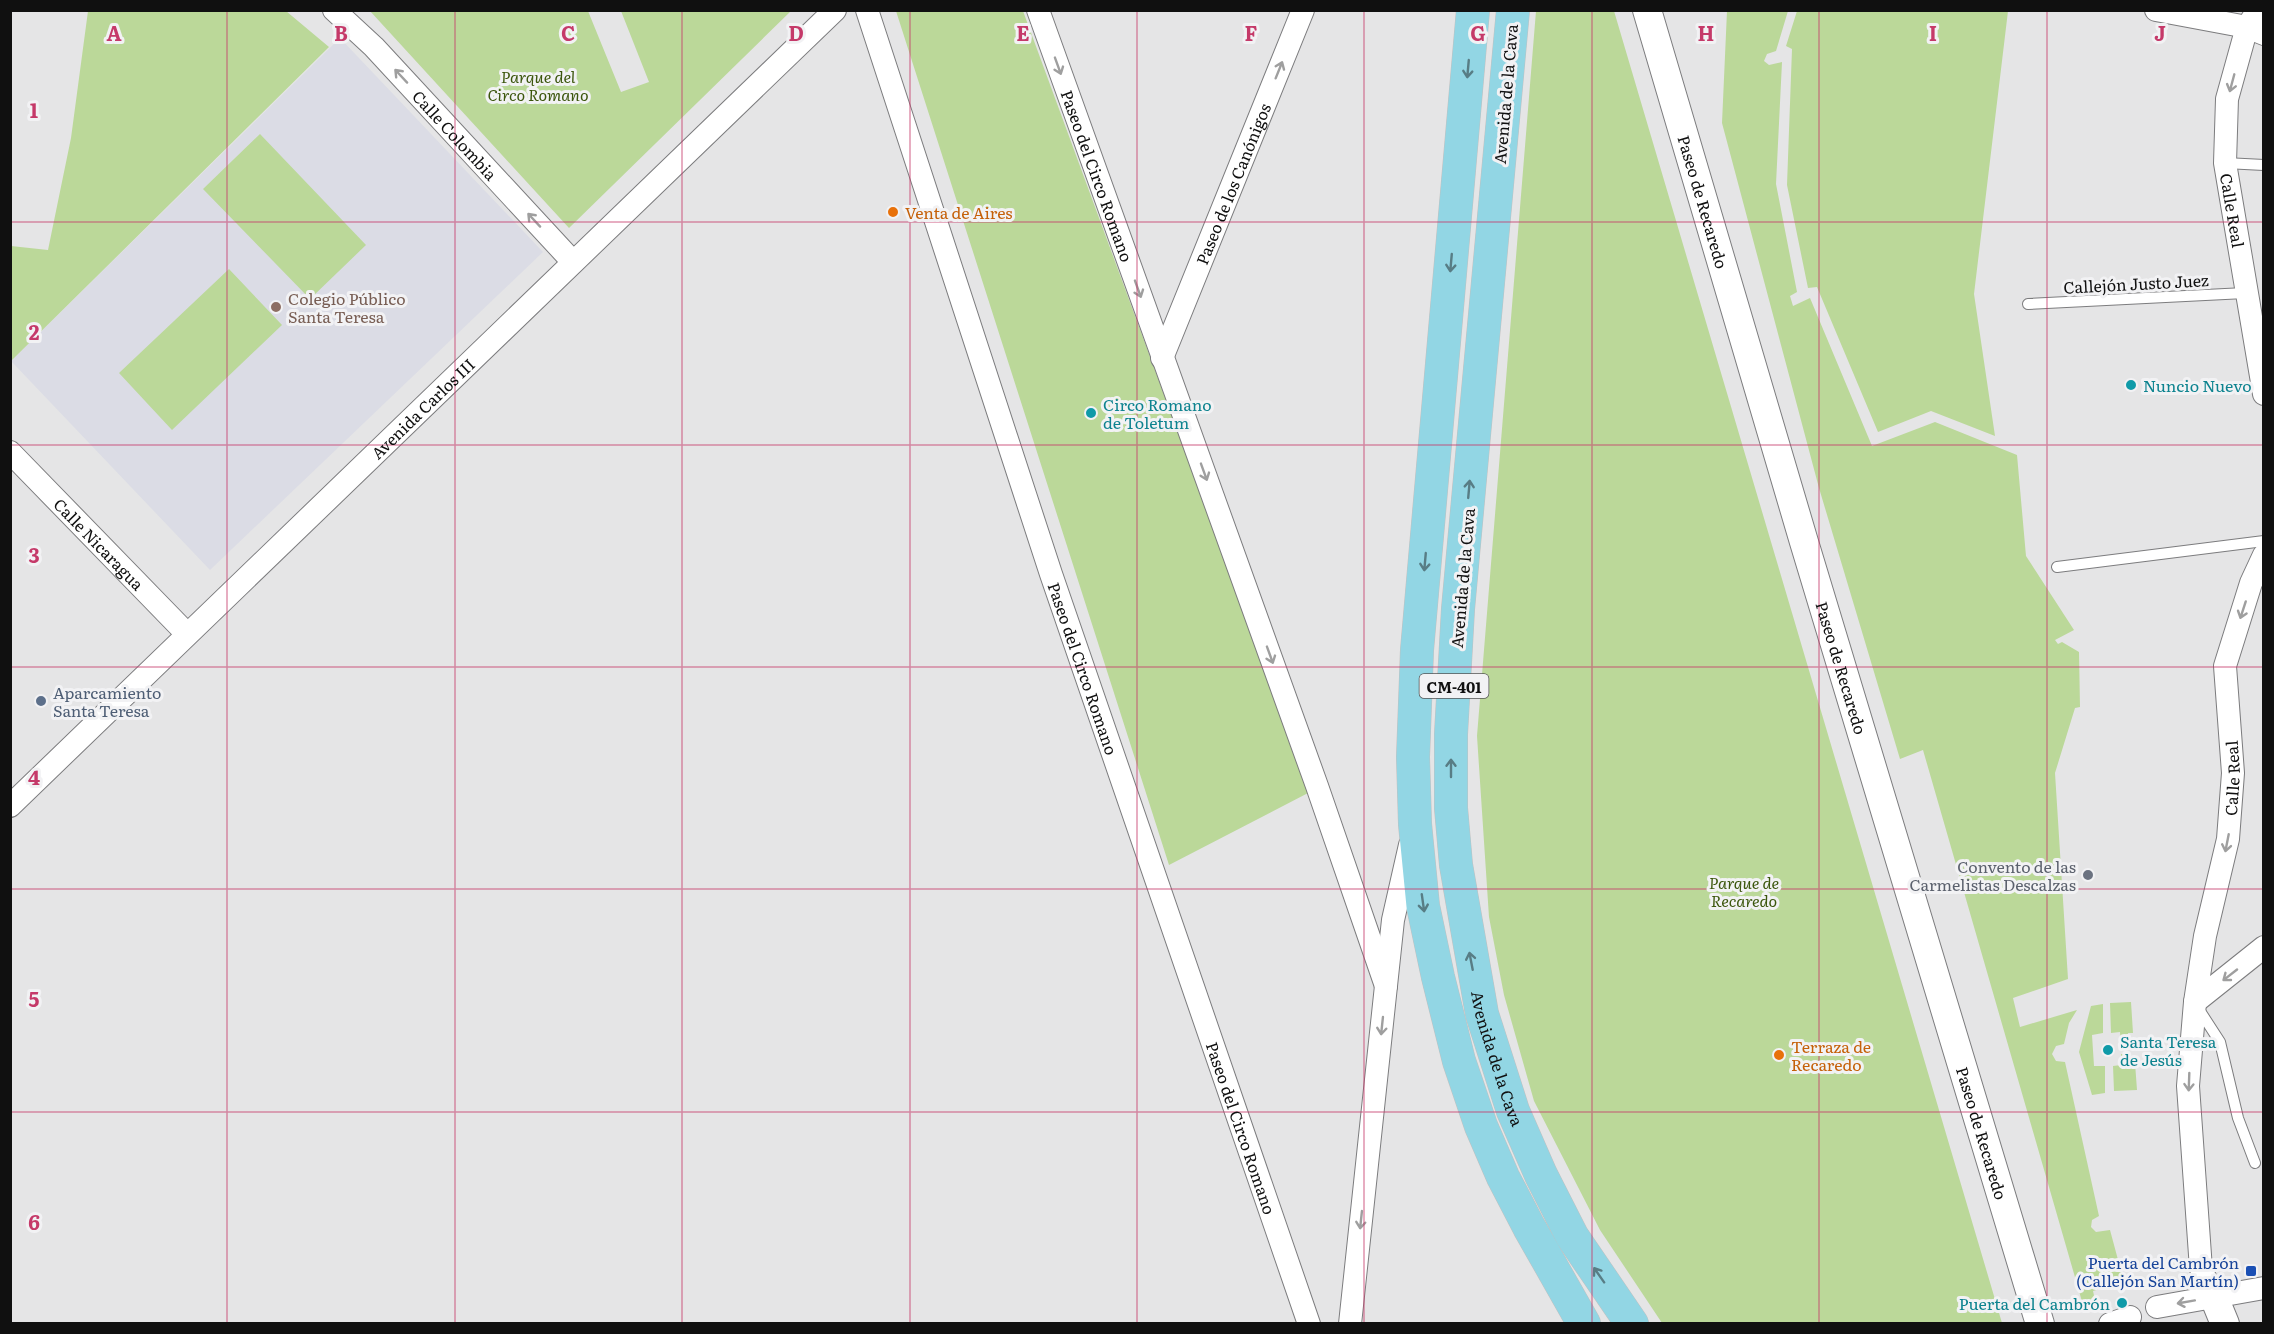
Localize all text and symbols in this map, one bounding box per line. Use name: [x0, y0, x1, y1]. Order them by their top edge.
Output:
text: A: [106, 17, 122, 47]
text: B: [334, 17, 348, 47]
text: C: [561, 17, 575, 47]
text: D: [788, 17, 804, 47]
text: E: [1016, 17, 1030, 47]
text: F: [1245, 17, 1258, 47]
text: G: [1470, 17, 1486, 47]
text: H: [1698, 17, 1714, 47]
text: I: [1929, 17, 1937, 47]
text: J: [2154, 17, 2166, 47]
street label: Avenida de la Cava: [1487, 23, 1523, 165]
one-way arrow: [1053, 56, 1064, 74]
one-way arrow: [1462, 58, 1473, 78]
one-way arrow: [1274, 62, 1285, 80]
park label: Parque del Circo Romano: [487, 64, 589, 106]
one-way arrow: [394, 69, 408, 84]
one-way arrow: [2225, 74, 2237, 93]
street label: Calle Colombia: [407, 84, 503, 185]
street label: Paseo del Circo Romano: [1056, 86, 1139, 265]
text: 1: [30, 94, 38, 124]
street label: Paseo de los Canónigos: [1189, 99, 1276, 268]
street label: Paseo de Recaredo: [1673, 132, 1735, 271]
street label: Calle Real: [2215, 171, 2251, 249]
place label: Venta de Aires: [905, 200, 1013, 224]
marker: Venta de Aires: [886, 205, 900, 219]
one-way arrow: [526, 212, 541, 227]
one-way arrow: [1445, 253, 1456, 272]
street label: Callejón Justo Juez: [2063, 267, 2210, 299]
one-way arrow: [1133, 279, 1144, 298]
place label: Colegio Público Santa Teresa: [288, 286, 406, 328]
marker: Colegio Público Santa Teresa: [269, 300, 283, 314]
text: 2: [29, 316, 40, 346]
street label: Avenida Carlos III: [365, 352, 480, 464]
place label: Nuncio Nuevo: [2143, 373, 2252, 397]
marker: Nuncio Nuevo: [2124, 378, 2138, 392]
place label: Circo Romano de Toletum: [1103, 392, 1212, 434]
marker: Circo Romano de Toletum: [1084, 406, 1098, 420]
one-way arrow: [1199, 462, 1210, 481]
one-way arrow: [1464, 480, 1475, 500]
street label: Calle Nicaragua: [49, 492, 150, 596]
street label: Avenida de la Cava: [1444, 507, 1480, 649]
text: 3: [28, 539, 40, 569]
one-way arrow: [1419, 551, 1430, 571]
street label: Paseo del Circo Romano: [1043, 579, 1124, 758]
street label: Paseo de Recaredo: [1811, 598, 1873, 737]
one-way arrow: [2237, 600, 2248, 619]
one-way arrow: [1266, 646, 1277, 664]
road number: CM-401: [1420, 674, 1488, 698]
place label: Aparcamiento Santa Teresa: [53, 680, 162, 722]
marker: Aparcamiento Santa Teresa: [34, 694, 48, 708]
street label: Calle Real: [2218, 740, 2245, 817]
one-way arrow: [1445, 758, 1457, 778]
text: 4: [28, 761, 40, 791]
one-way arrow: [2221, 833, 2232, 852]
place label: Convento de las Carmelistas Descalzas: [1910, 854, 2076, 896]
marker: Convento de las Carmelistas Descalzas: [2081, 868, 2095, 882]
park label: Parque de Recaredo: [1709, 870, 1779, 912]
one-way arrow: [1417, 893, 1428, 912]
one-way arrow: [1465, 952, 1476, 971]
one-way arrow: [2222, 969, 2238, 982]
text: 5: [29, 983, 40, 1013]
street label: Avenida de la Cava: [1466, 989, 1530, 1130]
one-way arrow: [1376, 1015, 1387, 1035]
place label: Santa Teresa de Jesús: [2120, 1029, 2217, 1071]
place label: Terraza de Recaredo: [1791, 1034, 1871, 1076]
street label: Paseo del Circo Romano: [1201, 1038, 1282, 1217]
marker: Santa Teresa de Jesús: [2101, 1043, 2115, 1057]
marker: Terraza de Recaredo: [1772, 1048, 1786, 1062]
street label: Paseo de Recaredo: [1951, 1063, 2014, 1203]
one-way arrow: [2184, 1071, 2195, 1091]
text: 6: [28, 1206, 40, 1236]
one-way arrow: [1355, 1209, 1366, 1229]
place label: Puerta del Cambrón (Callejón San Martín): [2076, 1250, 2239, 1292]
marker: Puerta del Cambrón (Callejón San Martín): [2244, 1264, 2258, 1278]
one-way arrow: [1593, 1268, 1605, 1284]
place label: Puerta del Cambrón: [1959, 1291, 2110, 1315]
marker: Puerta del Cambrón: [2115, 1296, 2129, 1310]
one-way arrow: [2177, 1297, 2196, 1308]

